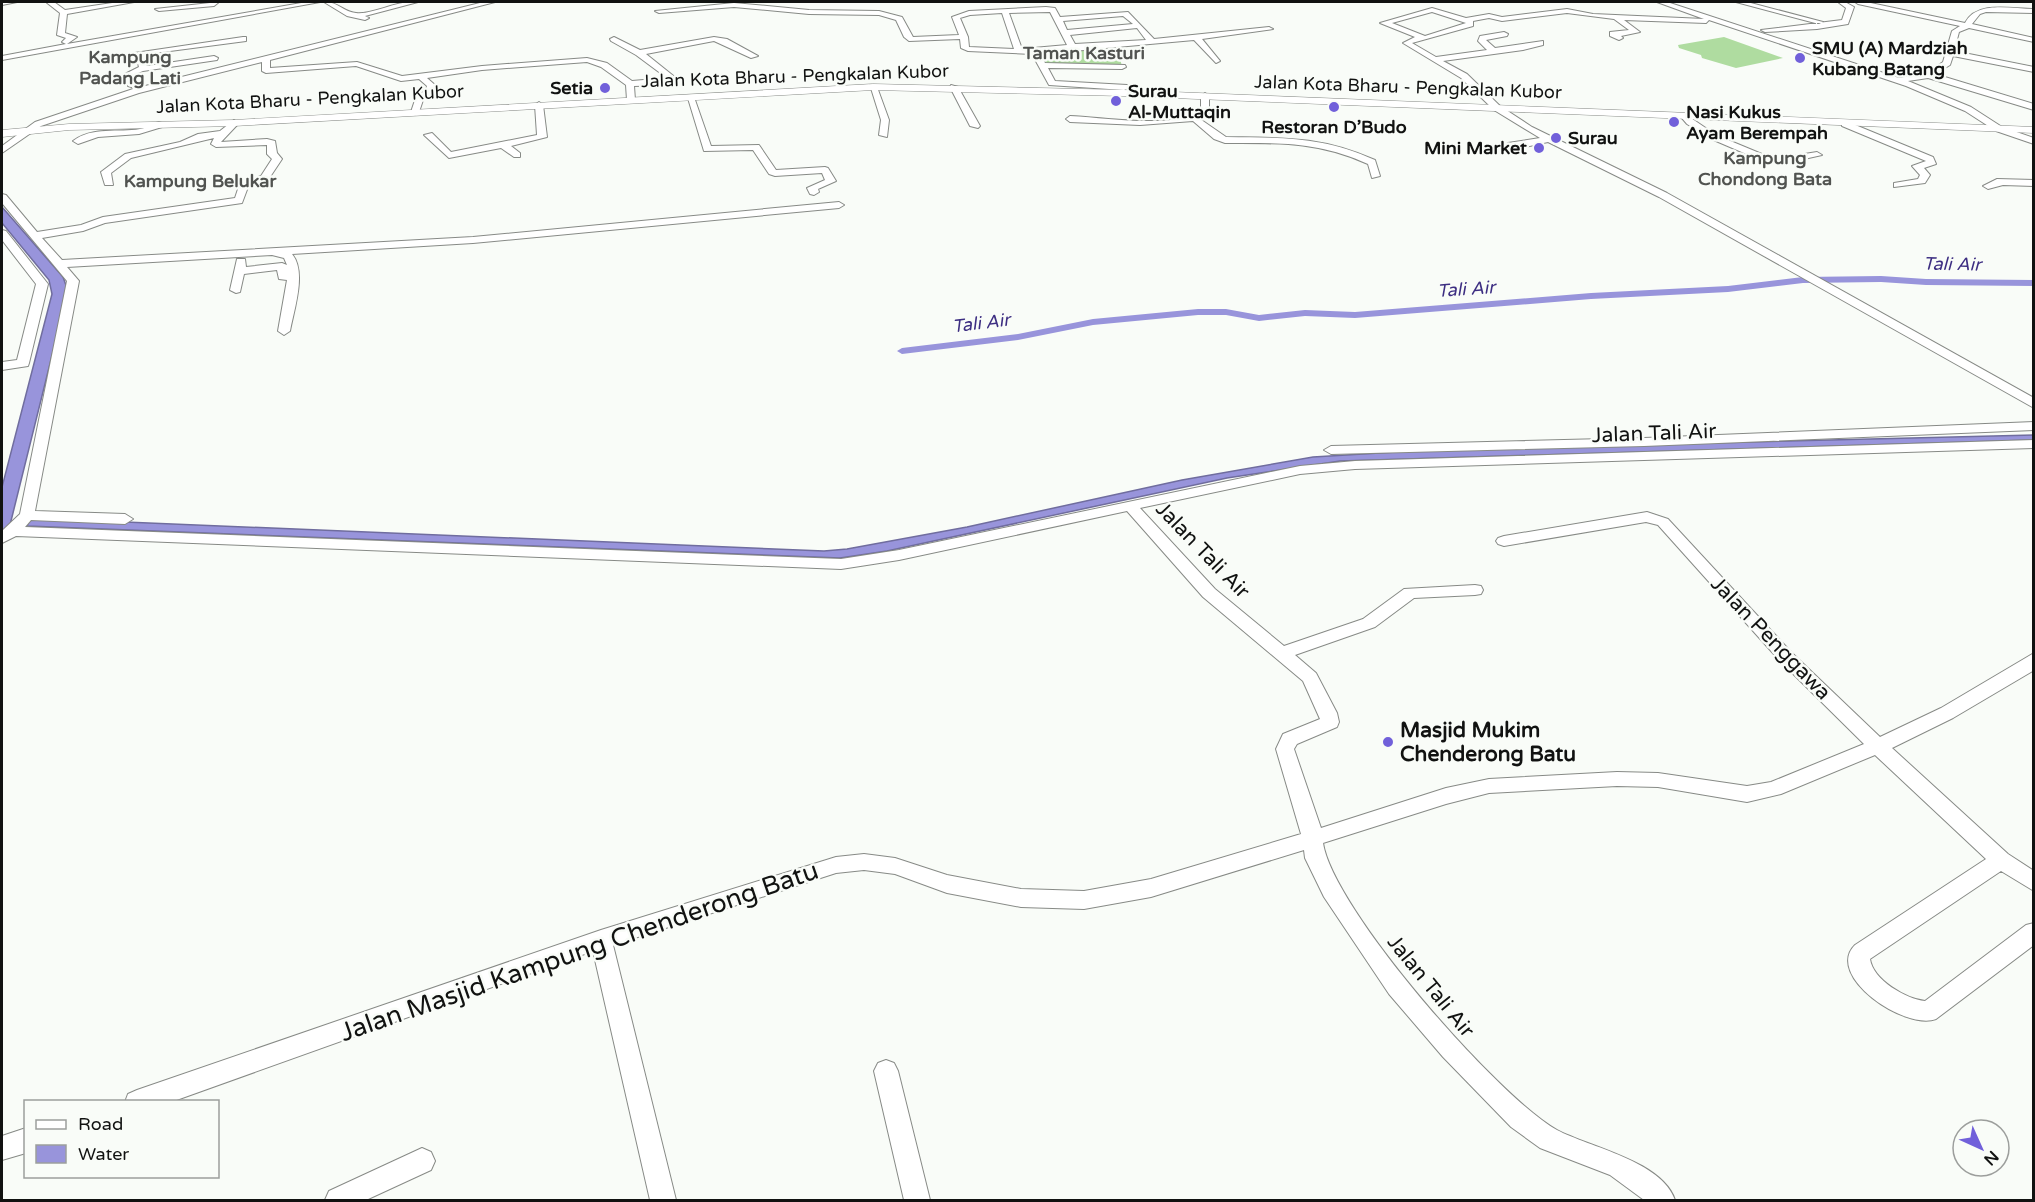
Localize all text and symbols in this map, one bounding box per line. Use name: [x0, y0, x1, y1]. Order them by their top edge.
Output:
place label: SMU (A) Mardziah Kubang Batang: [1812, 37, 1968, 80]
district label: Taman Kasturi: [1022, 42, 1145, 64]
district label: Kampung Padang Lati: [79, 46, 181, 89]
marker: SMU (A) Mardziah Kubang Batang: [1793, 51, 1807, 65]
street label: Jalan Kota Bharu - Pengkalan Kubor: [641, 60, 949, 92]
street label: Jalan Kota Bharu - Pengkalan Kubor: [1254, 71, 1562, 103]
place label: Setia: [550, 77, 593, 99]
street label: Jalan Kota Bharu - Pengkalan Kubor: [156, 80, 464, 118]
place label: Surau Al-Muttaqin: [1128, 80, 1231, 123]
marker: Setia: [598, 81, 612, 95]
marker: Surau Al-Muttaqin: [1109, 94, 1123, 108]
marker: Restoran D’Budo: [1327, 100, 1341, 114]
place label: Nasi Kukus Ayam Berempah: [1686, 101, 1828, 144]
marker: Nasi Kukus Ayam Berempah: [1667, 115, 1681, 129]
place label: Restoran D’Budo: [1261, 116, 1407, 138]
place label: Surau: [1568, 127, 1618, 149]
marker: Surau: [1549, 131, 1563, 145]
place label: Mini Market: [1424, 137, 1527, 159]
marker: Mini Market: [1532, 141, 1546, 155]
district label: Kampung Chondong Bata: [1698, 147, 1832, 190]
district label: Kampung Belukar: [124, 170, 277, 192]
water label: Tali Air: [1923, 252, 1983, 276]
water label: Tali Air: [1436, 276, 1498, 302]
water label: Tali Air: [951, 308, 1013, 337]
street label: Jalan Tali Air: [1591, 419, 1717, 448]
street label: Jalan Tali Air: [1150, 497, 1255, 604]
street label: Jalan Penggawa: [1705, 571, 1836, 705]
place label: Masjid Mukim Chenderong Batu: [1400, 718, 1576, 767]
marker: Masjid Mukim Chenderong Batu: [1381, 735, 1395, 749]
street label: Jalan Masjid Kampung Chenderong Batu: [336, 855, 823, 1048]
street label: Jalan Tali Air: [1382, 930, 1480, 1043]
legend: [24, 1100, 219, 1178]
text: Road: [78, 1113, 123, 1135]
north arrow: [1951, 1118, 2011, 1178]
text: Water: [78, 1143, 129, 1165]
text: N: [1979, 1146, 2003, 1170]

